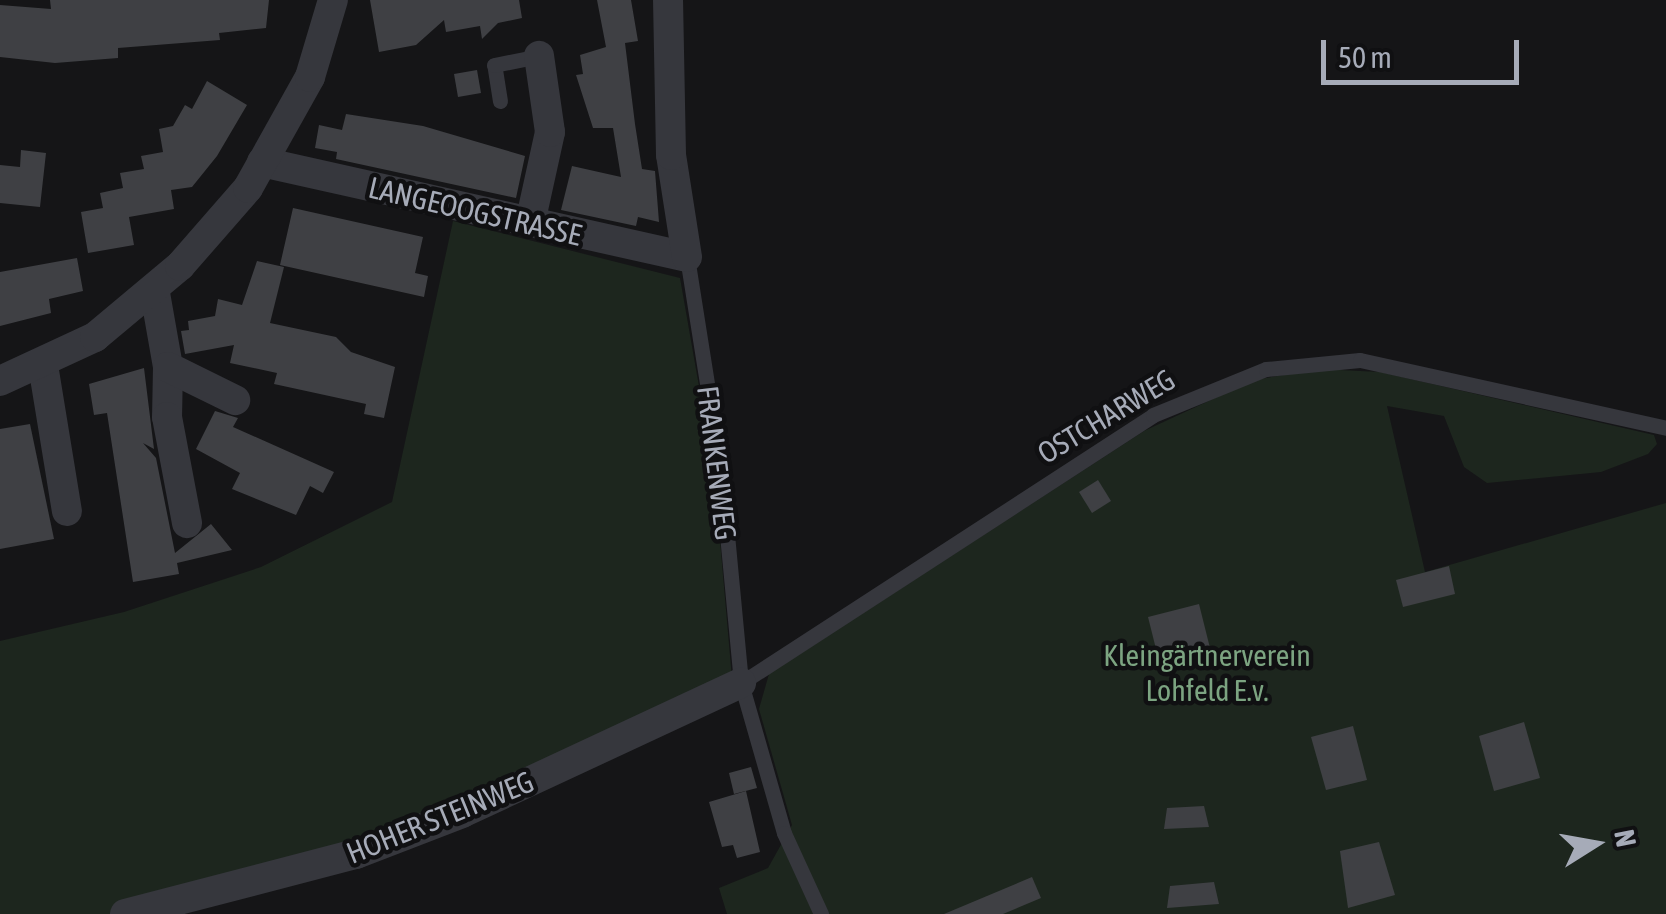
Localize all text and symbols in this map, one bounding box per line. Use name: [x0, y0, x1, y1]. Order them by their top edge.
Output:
scale bar: [1326, 20, 1524, 82]
text: 50 m: [1338, 40, 1392, 74]
street label: LANGEOOGSTRASSE: [365, 169, 585, 253]
street label: OSTCHARWEG: [1031, 361, 1181, 471]
street label: FRANKENWEG: [690, 384, 744, 542]
park label: Kleingärtnerverein Lohfeld E.v.: [1103, 637, 1311, 708]
street label: HOHER STEINWEG: [341, 763, 539, 871]
north arrow: [1546, 794, 1646, 894]
text: N: [1608, 827, 1643, 849]

